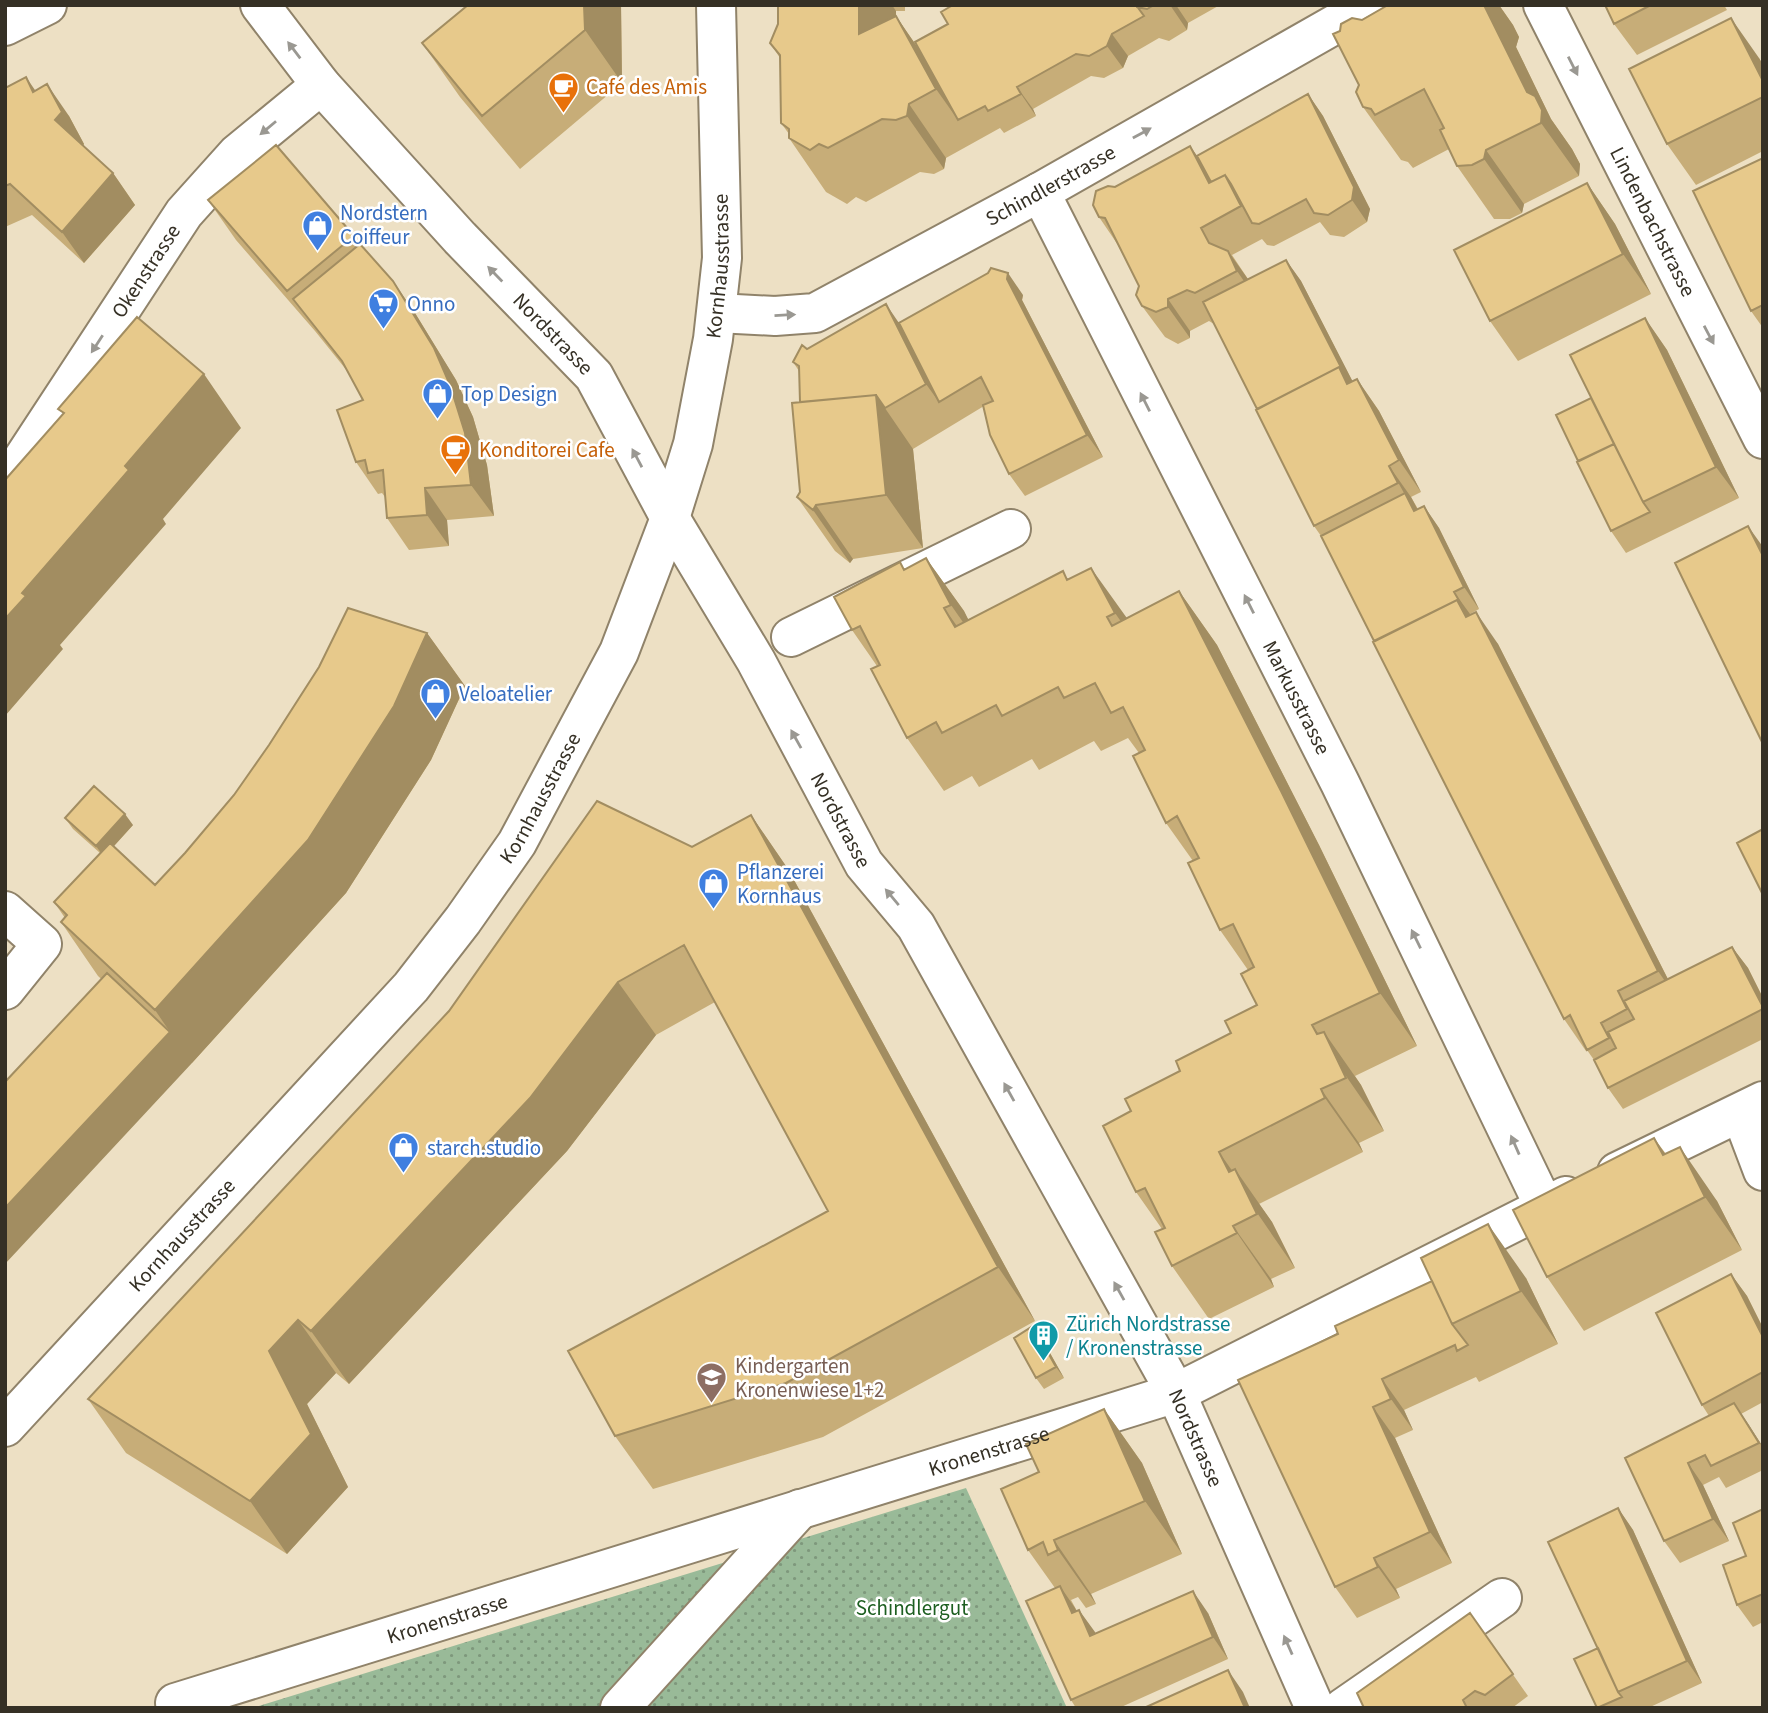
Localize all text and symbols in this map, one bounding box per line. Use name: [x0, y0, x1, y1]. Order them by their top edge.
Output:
one-way arrow: [287, 42, 302, 60]
one-way arrow: [1568, 56, 1579, 76]
cafe icon: Café des Amis: [546, 70, 580, 114]
place label: Café des Amis: [586, 72, 707, 102]
one-way arrow: [260, 121, 278, 136]
one-way arrow: [1132, 127, 1151, 139]
street label: Schindlerstrasse: [980, 137, 1121, 234]
street label: Lindenbachstrasse: [1602, 142, 1703, 302]
street label: Kornhausstrasse: [698, 193, 737, 340]
place label: Nordstern Coiffeur: [340, 198, 428, 252]
shop icon: Nordstern Coiffeur: [300, 208, 334, 252]
street label: Okenstrasse: [104, 218, 188, 324]
one-way arrow: [488, 266, 504, 283]
street label: Nordstrasse: [506, 286, 600, 382]
supermarket icon: Onno: [367, 287, 401, 331]
place label: Onno: [407, 289, 455, 319]
one-way arrow: [774, 309, 796, 320]
one-way arrow: [1703, 325, 1715, 345]
one-way arrow: [91, 334, 104, 353]
shop icon: Top Design: [421, 377, 455, 421]
place label: Top Design: [461, 379, 557, 409]
one-way arrow: [1140, 392, 1151, 412]
cafe icon: Konditorei Cafe: [439, 433, 473, 477]
place label: Konditorei Cafe: [479, 435, 615, 465]
one-way arrow: [632, 448, 643, 468]
one-way arrow: [1243, 594, 1255, 614]
street label: Markusstrasse: [1255, 635, 1338, 760]
shop icon: Veloatelier: [419, 677, 453, 721]
place label: Veloatelier: [459, 679, 553, 709]
street label: Kornhausstrasse: [492, 727, 588, 870]
one-way arrow: [790, 730, 802, 749]
street label: Nordstrasse: [803, 767, 879, 874]
place label: Pflanzerei Kornhaus: [737, 857, 824, 911]
shop icon: Pflanzerei Kornhaus: [697, 867, 731, 911]
one-way arrow: [885, 888, 900, 906]
one-way arrow: [1411, 929, 1422, 949]
one-way arrow: [1003, 1082, 1015, 1102]
shop icon: starch.studio: [387, 1131, 421, 1175]
place label: starch.studio: [427, 1133, 541, 1163]
one-way arrow: [1509, 1134, 1520, 1155]
street label: Kornhausstrasse: [122, 1172, 242, 1299]
one-way arrow: [1113, 1281, 1125, 1301]
place label: Zürich Nordstrasse / Kronenstrasse: [1066, 1309, 1231, 1363]
building icon: Zürich Nordstrasse / Kronenstrasse: [1026, 1319, 1060, 1363]
place label: Kindergarten Kronenwiese 1+2: [735, 1351, 884, 1405]
school or university icon: Kindergarten Kronenwiese 1+2: [695, 1361, 729, 1405]
street label: Nordstrasse: [1161, 1384, 1231, 1492]
street label: Kronenstrasse: [925, 1418, 1053, 1484]
street label: Kronenstrasse: [383, 1586, 511, 1652]
park label: Schindlergut: [856, 1593, 968, 1623]
one-way arrow: [1282, 1635, 1293, 1656]

